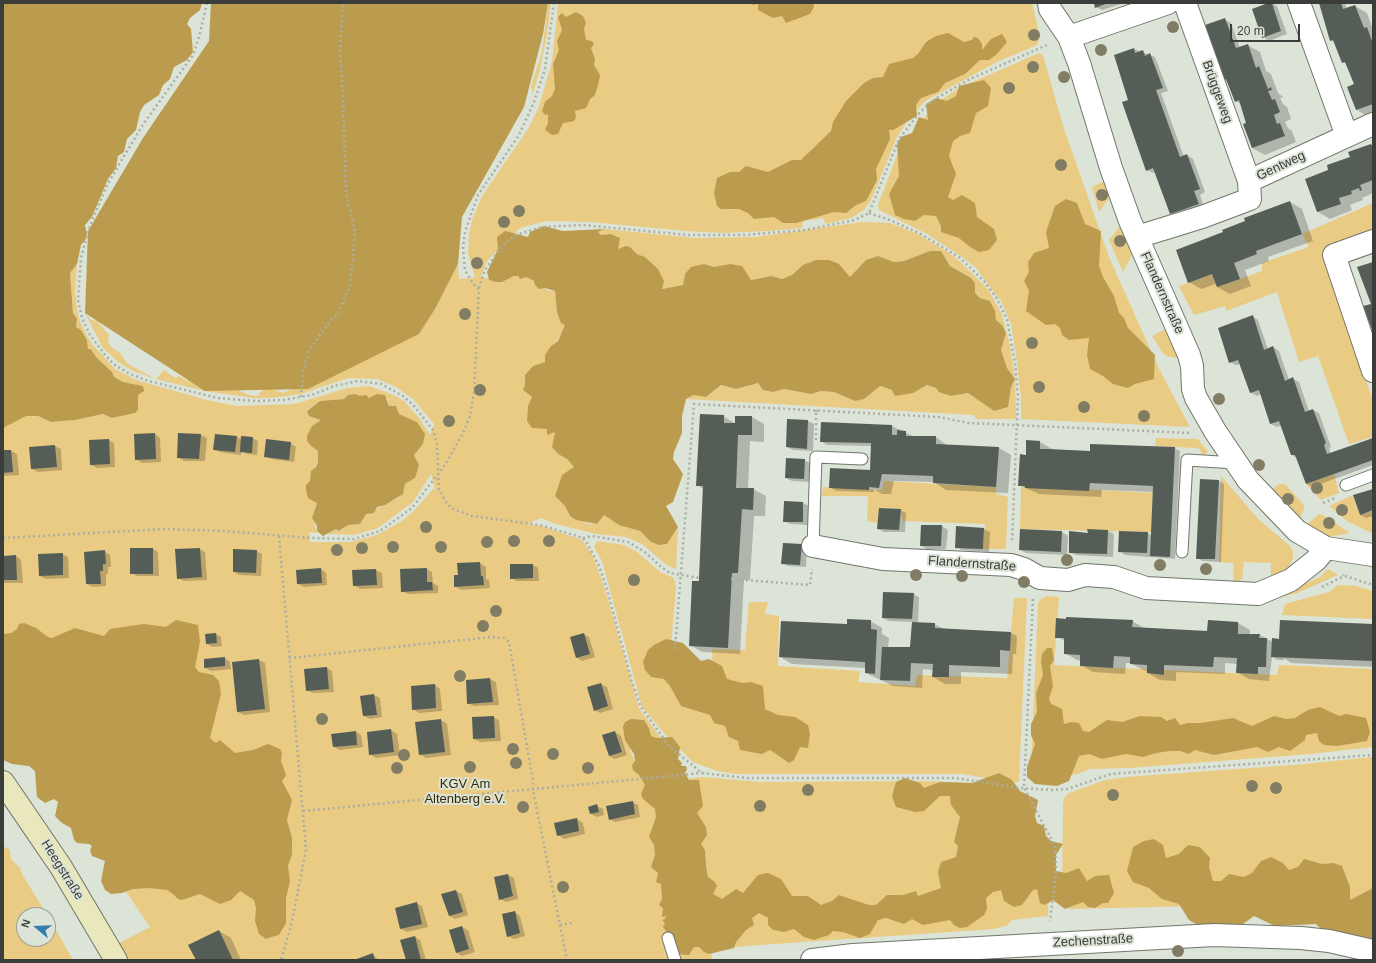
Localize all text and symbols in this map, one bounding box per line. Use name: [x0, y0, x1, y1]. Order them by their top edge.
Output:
scale bar: [1232, 16, 1302, 42]
text: 20 m: [1237, 24, 1264, 38]
street label: Brüggeweg: [1198, 58, 1236, 126]
street label: Gentweg: [1254, 148, 1308, 184]
street label: Flandernstraße: [1137, 250, 1187, 336]
street label: Flandernstraße: [927, 553, 1017, 575]
park label: KGV Am Altenberg e.V.: [424, 776, 506, 807]
street label: Heegstraße: [37, 837, 87, 903]
north arrow: [16, 907, 56, 947]
text: N: [19, 918, 33, 929]
street label: Zechenstraße: [1053, 931, 1133, 951]

